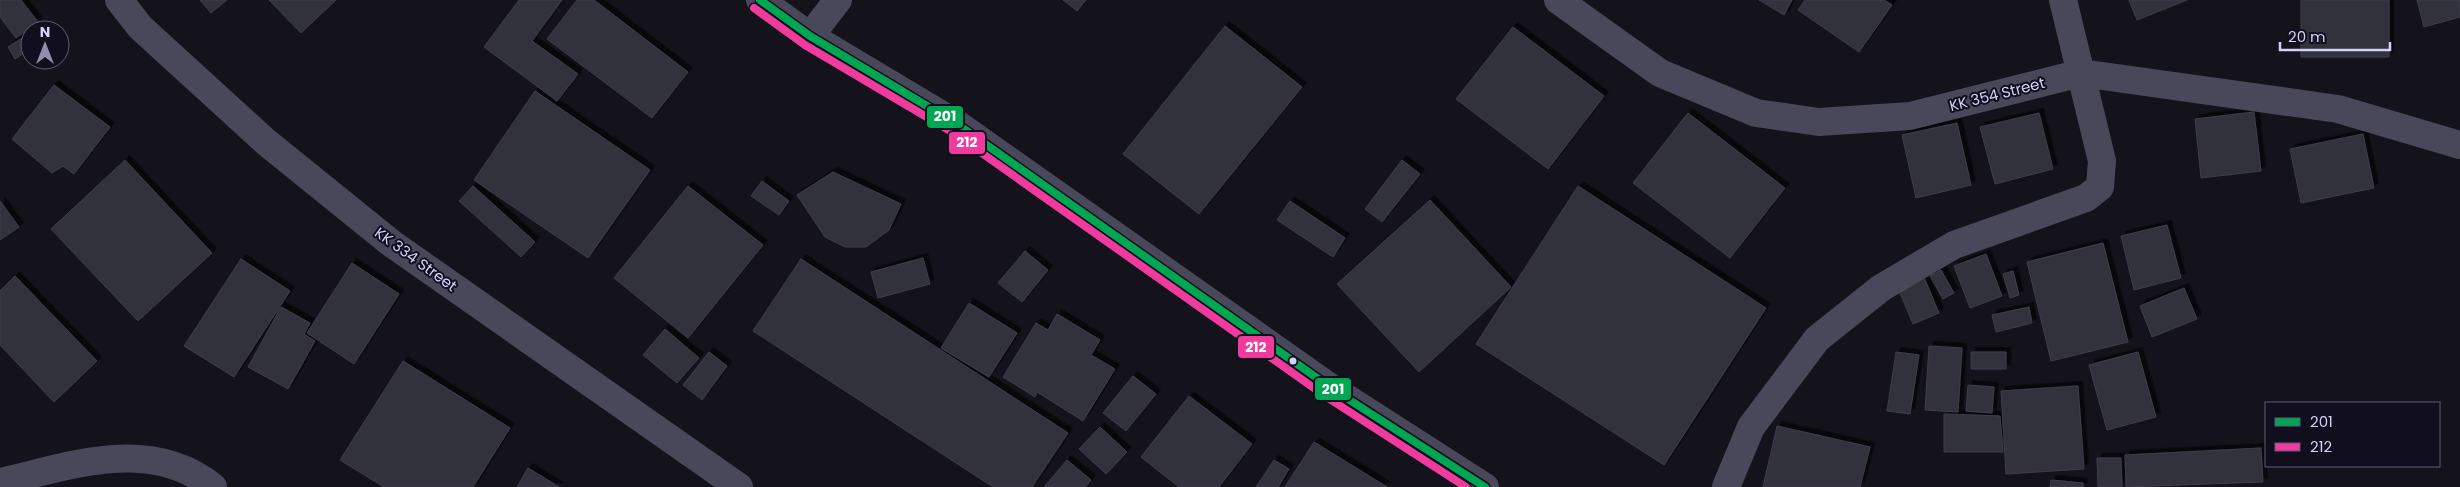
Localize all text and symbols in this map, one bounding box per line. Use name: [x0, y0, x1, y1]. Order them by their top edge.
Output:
north arrow: [20, 20, 70, 70]
scale bar: [2280, 20, 2390, 52]
text: N: [40, 22, 50, 42]
text: 20 m: [2288, 26, 2326, 47]
street label: KK 354 Street: [1947, 72, 2047, 116]
line badge: 201: [926, 105, 964, 129]
text: 201: [934, 106, 956, 126]
line badge: 212: [948, 131, 986, 155]
text: 212: [956, 132, 978, 152]
street label: KK 334 Street: [371, 222, 461, 296]
line badge: 212: [1237, 335, 1275, 359]
text: 212: [1245, 337, 1267, 357]
unlabelled marker: [1288, 356, 1298, 366]
line badge: 201: [1314, 377, 1352, 401]
text: 201: [1322, 379, 1344, 399]
legend: [2265, 402, 2440, 467]
text: 201: [2310, 411, 2333, 432]
text: 212: [2310, 436, 2332, 457]

